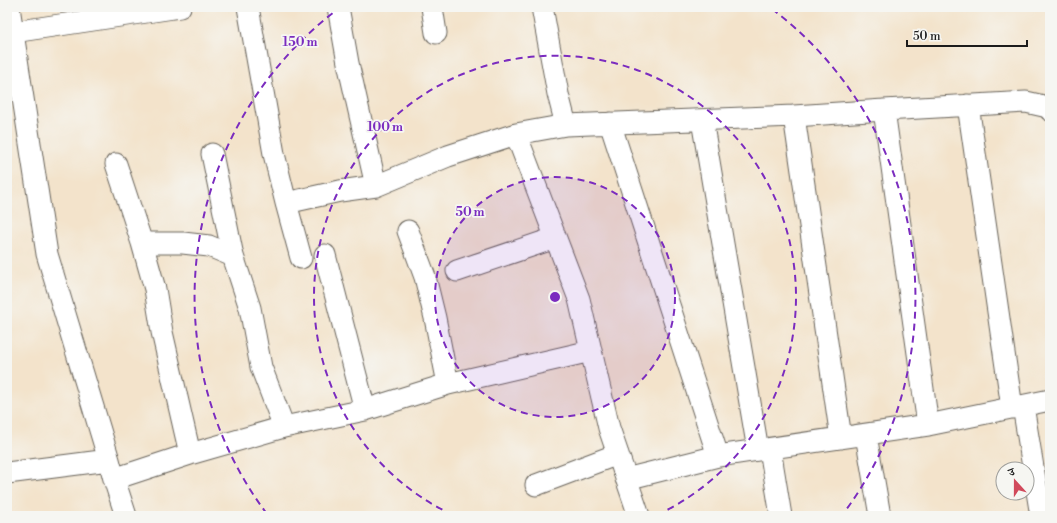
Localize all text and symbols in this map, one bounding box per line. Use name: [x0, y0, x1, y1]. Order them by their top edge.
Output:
scale bar: [907, 22, 1027, 48]
text: 50 m: [913, 29, 941, 44]
text: 150 m: [283, 35, 317, 50]
text: 100 m: [367, 120, 403, 135]
text: 50 m: [455, 205, 485, 220]
centre of rings: [548, 290, 562, 304]
north arrow: [995, 461, 1035, 501]
text: उ: [1006, 465, 1018, 480]

